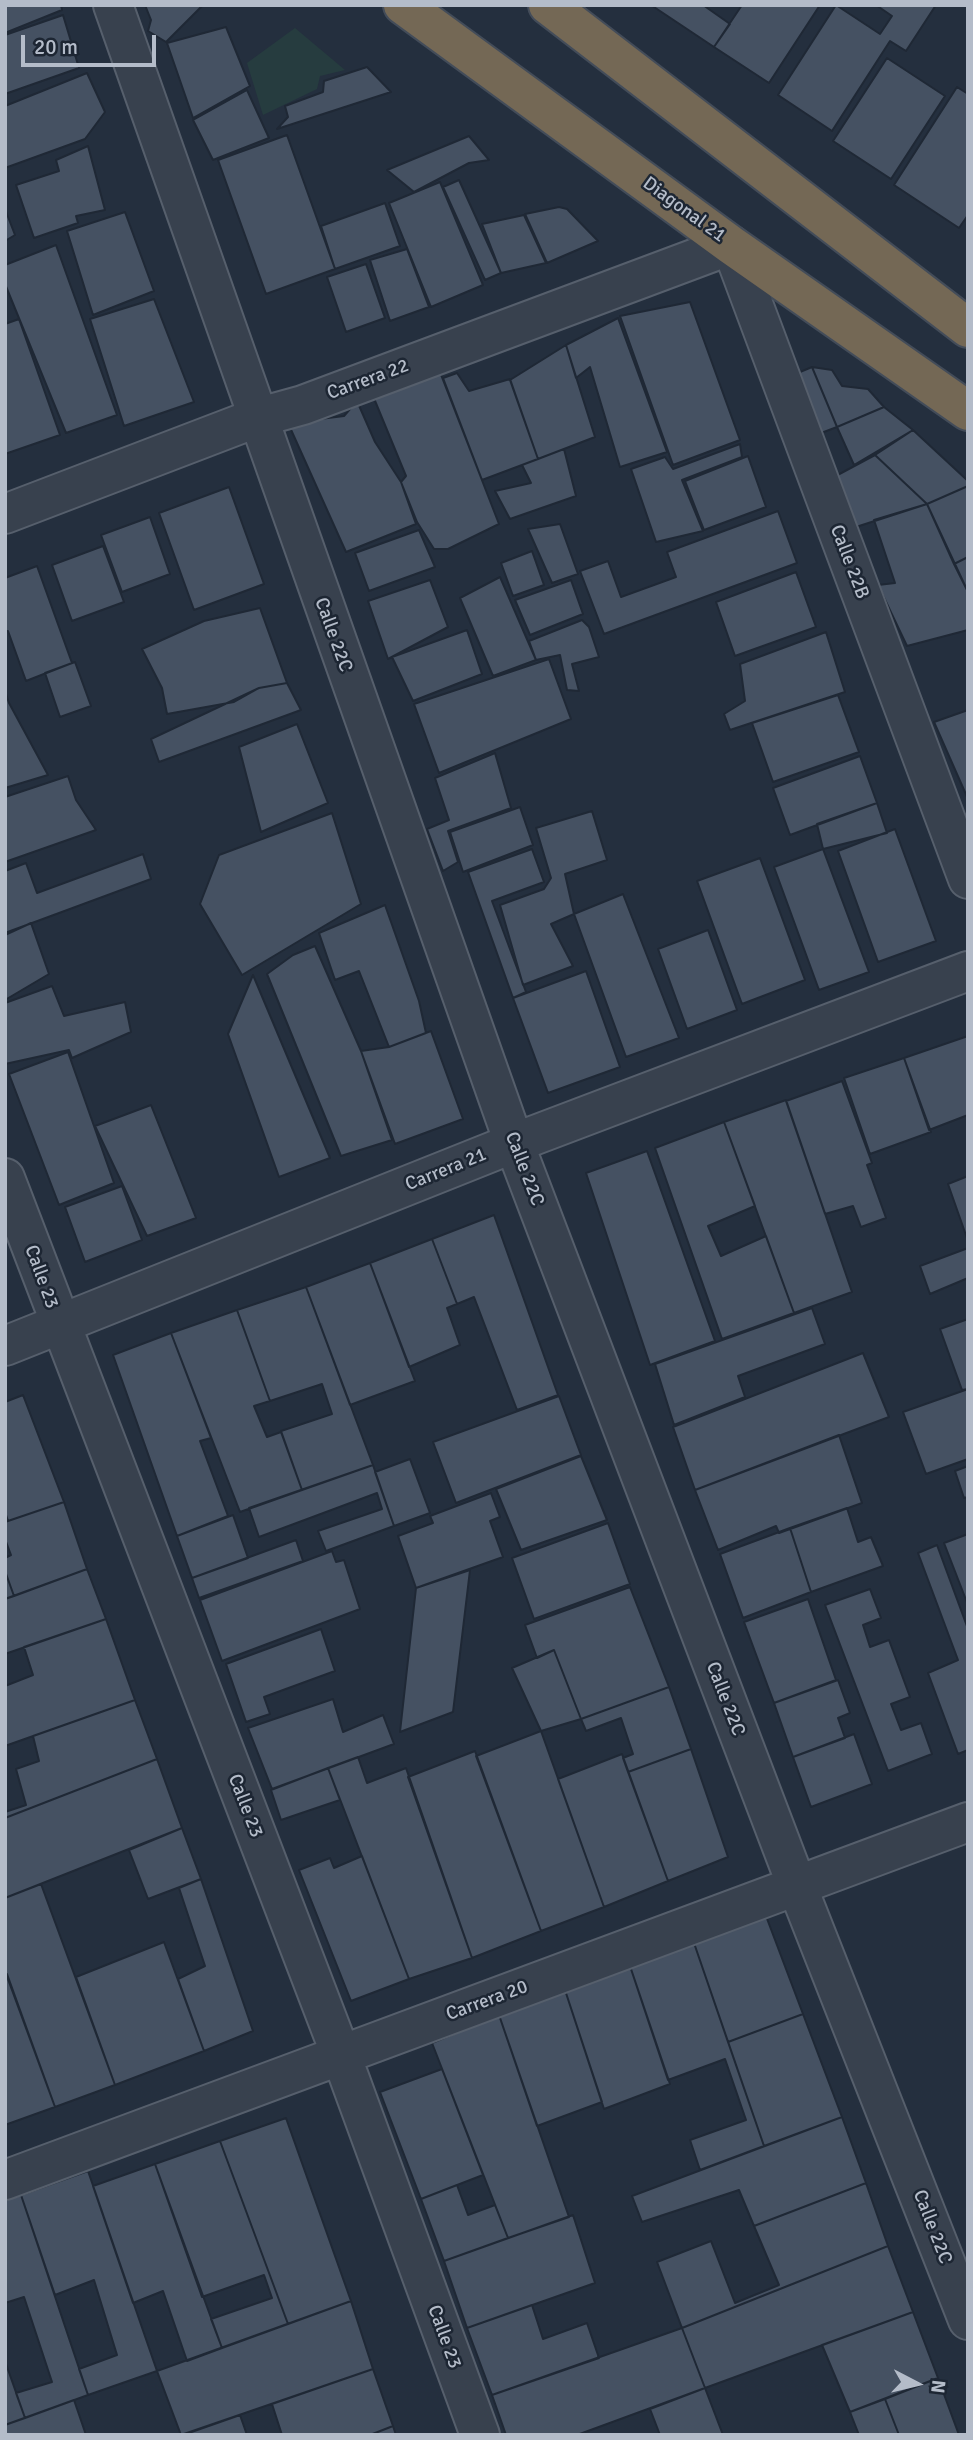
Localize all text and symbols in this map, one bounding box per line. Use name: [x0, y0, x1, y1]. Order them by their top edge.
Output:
scale bar: [24, 21, 159, 65]
text: 20 m: [34, 34, 78, 60]
street label: Diagonal 21: [638, 172, 730, 248]
street label: Carrera 22: [324, 355, 412, 405]
street label: Calle 22B: [824, 522, 874, 602]
street label: Calle 22C: [309, 595, 357, 675]
street label: Calle 22C: [499, 1129, 549, 1209]
street label: Carrera 21: [402, 1143, 490, 1197]
street label: Calle 23: [19, 1242, 63, 1312]
street label: Calle 22C: [700, 1659, 750, 1739]
street label: Calle 23: [223, 1771, 267, 1841]
street label: Carrera 20: [443, 1976, 531, 2026]
street label: Calle 22C: [907, 2187, 957, 2267]
street label: Calle 23: [422, 2302, 466, 2372]
north arrow: [882, 2349, 952, 2419]
text: N: [925, 2379, 951, 2395]

